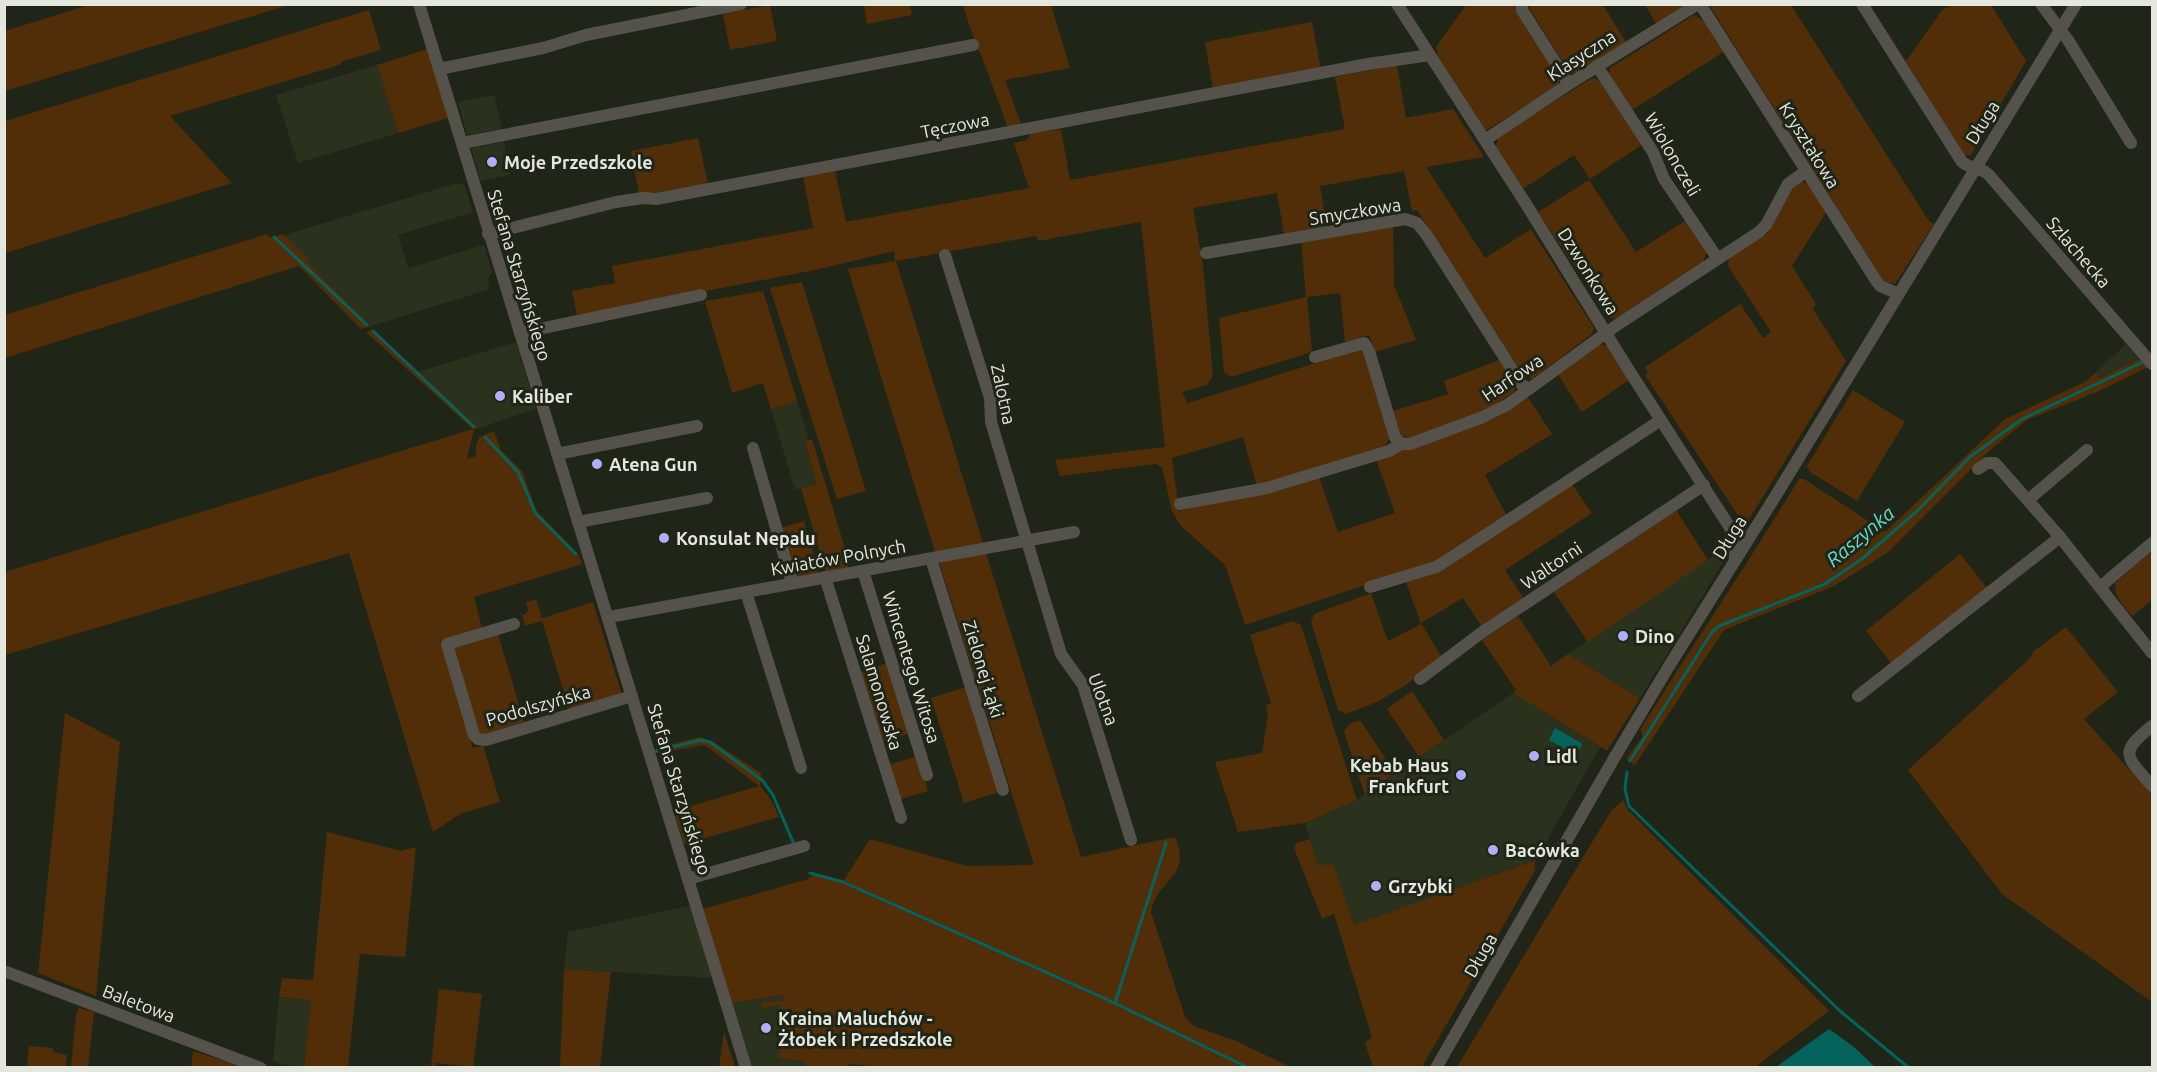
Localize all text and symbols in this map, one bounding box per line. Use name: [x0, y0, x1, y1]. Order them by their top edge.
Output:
street label: Klasyczna: [1543, 25, 1619, 85]
street label: Długa: [1961, 97, 2003, 147]
street label: Kryształowa: [1776, 98, 1844, 192]
street label: Tęczowa: [919, 109, 991, 141]
street label: Wiolonczeli: [1641, 109, 1705, 199]
place label: Moje Przedszkole: [504, 152, 653, 172]
marker: Moje Przedszkole: [485, 155, 499, 169]
street label: Stefana Starzyńskiego: [484, 187, 556, 363]
street label: Smyczkowa: [1308, 194, 1402, 228]
street label: Szlachecka: [2043, 213, 2115, 291]
street label: Dzwonkowa: [1554, 224, 1624, 318]
street label: Harfowa: [1478, 349, 1546, 405]
street label: Zalotna: [988, 362, 1020, 426]
place label: Kaliber: [512, 386, 573, 406]
marker: Kaliber: [493, 389, 507, 403]
place label: Atena Gun: [609, 454, 698, 474]
marker: Atena Gun: [590, 457, 604, 471]
water label: Raszynka: [1821, 501, 1899, 571]
street label: Długa: [1708, 512, 1750, 562]
place label: Konsulat Nepalu: [676, 528, 816, 548]
marker: Konsulat Nepalu: [657, 531, 671, 545]
street label: Kwiatów Polnych: [769, 535, 907, 579]
street label: Waltorni: [1517, 537, 1585, 593]
street label: Wincentego Witosa: [879, 588, 945, 746]
street label: Zielonej Łąki: [960, 618, 1008, 720]
place label: Dino: [1635, 626, 1675, 646]
marker: Dino: [1616, 629, 1630, 643]
street label: Salamonowska: [853, 632, 907, 752]
street label: Ulotna: [1085, 670, 1123, 728]
street label: Podolszyńska: [483, 680, 593, 730]
street label: Stefana Starzyńskiego: [644, 701, 716, 877]
place label: Lidl: [1546, 746, 1578, 766]
marker: Lidl: [1527, 749, 1541, 763]
place label: Kebab Haus Frankfurt: [1350, 755, 1449, 796]
marker: Kebab Haus Frankfurt: [1454, 768, 1468, 782]
place label: Bacówka: [1505, 840, 1580, 860]
marker: Bacówka: [1486, 843, 1500, 857]
place label: Grzybki: [1388, 876, 1453, 896]
marker: Grzybki: [1369, 879, 1383, 893]
street label: Długa: [1459, 929, 1501, 981]
street label: Baletowa: [100, 980, 178, 1026]
place label: Kraina Maluchów - Żłobek i Przedszkole: [778, 1008, 953, 1049]
marker: Kraina Maluchów - Żłobek i Przedszkole: [759, 1021, 773, 1035]

